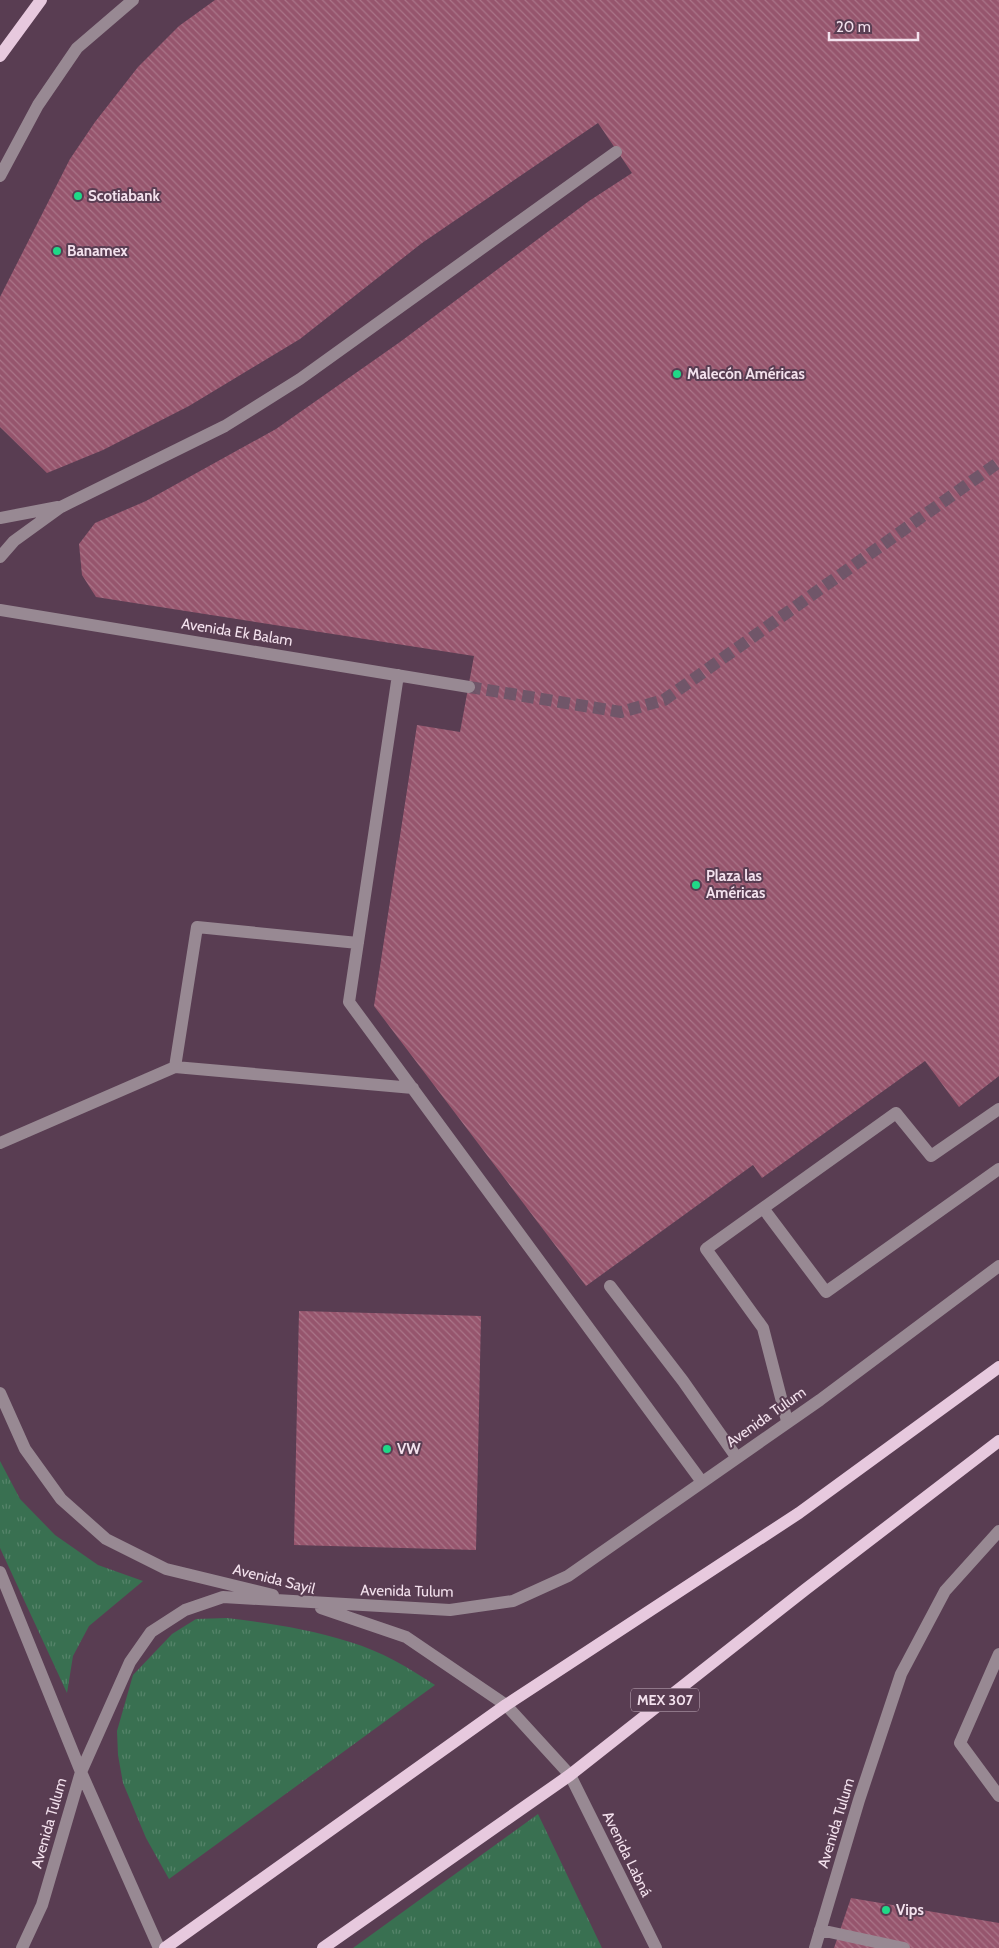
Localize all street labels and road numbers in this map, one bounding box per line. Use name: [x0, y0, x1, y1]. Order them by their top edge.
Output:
street label: Avenida Ek Balam: [180, 614, 294, 650]
street label: Avenida Tulum: [723, 1383, 809, 1451]
street label: Avenida Sayil: [231, 1560, 317, 1598]
street label: Avenida Tulum: [360, 1581, 454, 1601]
road number: MEX 307: [631, 1688, 699, 1712]
street label: Avenida Tulum: [28, 1776, 70, 1870]
street label: Avenida Tulum: [814, 1776, 858, 1870]
street label: Avenida Labná: [599, 1808, 656, 1900]

